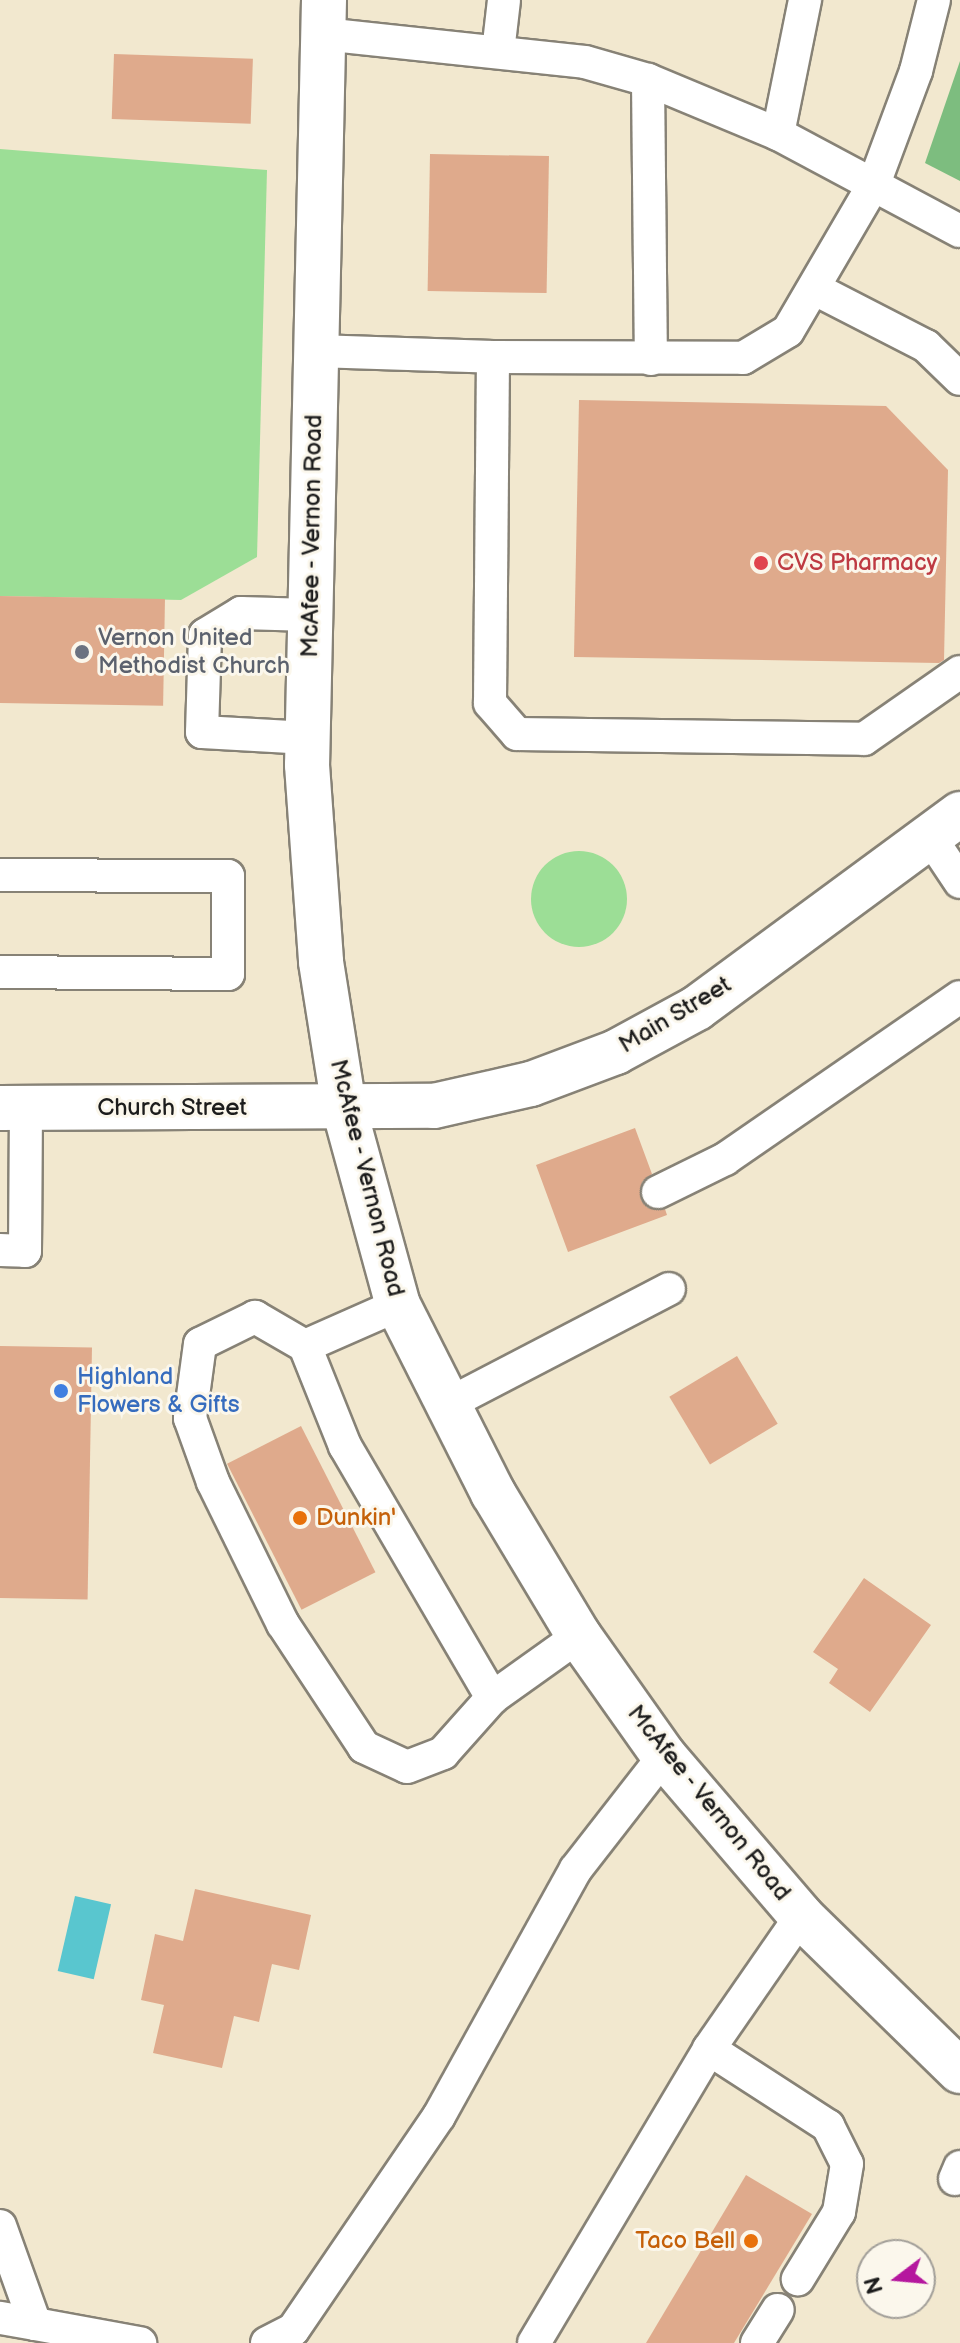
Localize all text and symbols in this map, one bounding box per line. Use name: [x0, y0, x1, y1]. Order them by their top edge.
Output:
street label: McAfee - Vernon Road: [295, 413, 329, 659]
place label: CVS Pharmacy: [777, 549, 937, 577]
marker: CVS Pharmacy: [752, 554, 770, 572]
place label: Vernon United Methodist Church: [98, 624, 290, 680]
marker: Vernon United Methodist Church: [73, 643, 91, 661]
street label: Main Street: [614, 970, 736, 1060]
street label: McAfee - Vernon Road: [323, 1055, 411, 1301]
street label: Church Street: [97, 1094, 247, 1122]
place label: Highland Flowers & Gifts: [77, 1363, 240, 1419]
marker: Highland Flowers & Gifts: [52, 1382, 70, 1400]
place label: Dunkin': [316, 1504, 396, 1532]
marker: Dunkin': [291, 1509, 309, 1527]
street label: McAfee - Vernon Road: [620, 1698, 798, 1908]
place label: Taco Bell: [635, 2227, 735, 2255]
marker: Taco Bell: [742, 2232, 760, 2250]
north arrow: [856, 2239, 936, 2319]
text: N: [859, 2274, 890, 2297]

